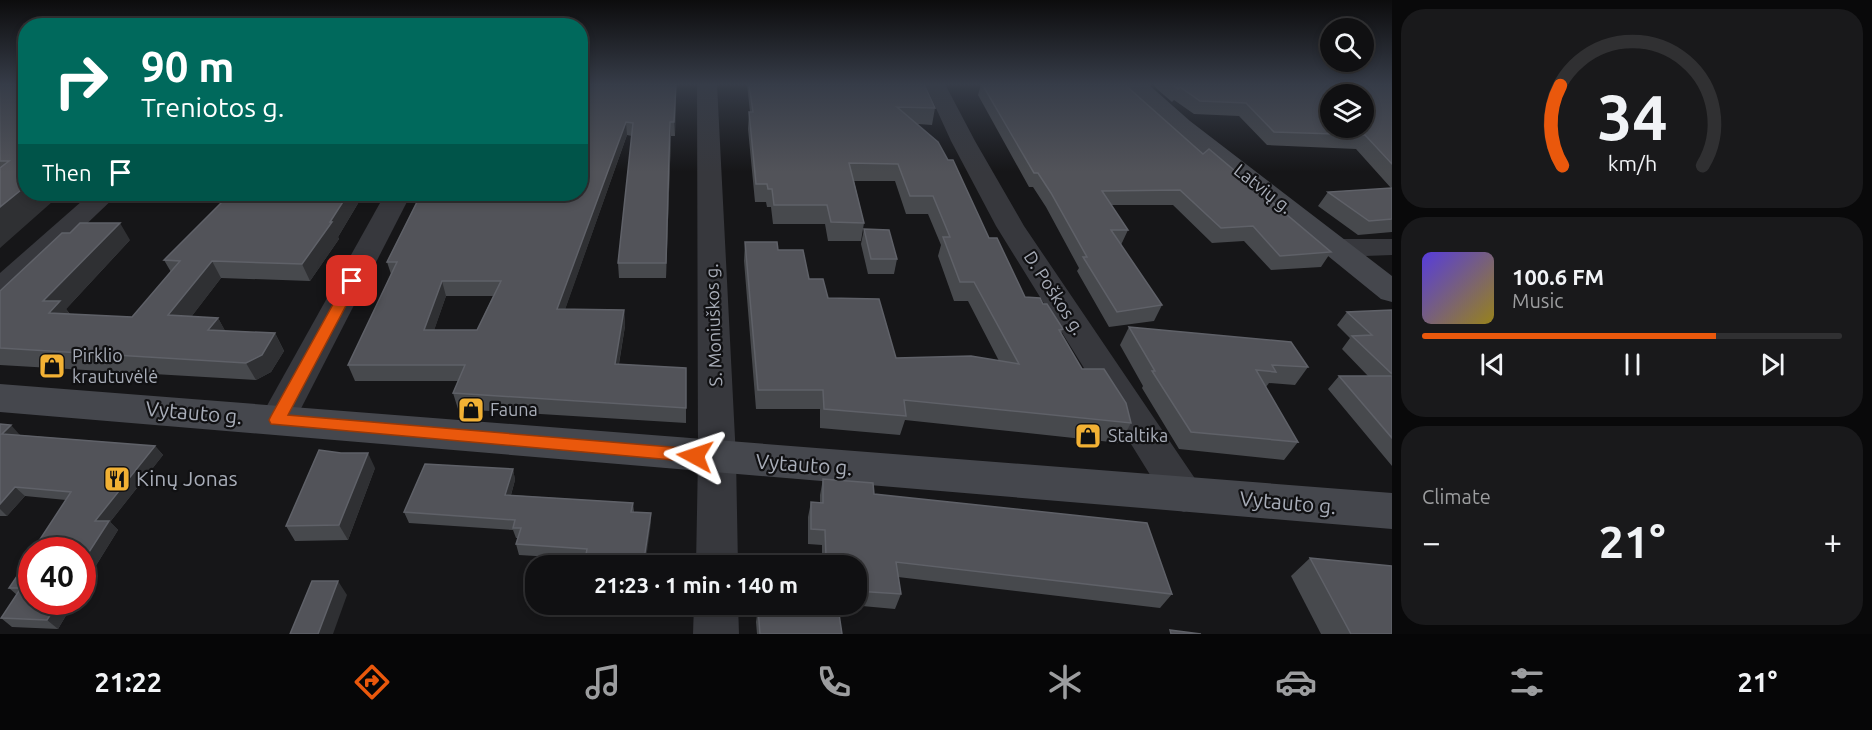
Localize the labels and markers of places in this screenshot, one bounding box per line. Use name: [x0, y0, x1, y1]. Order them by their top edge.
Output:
pin: [326, 255, 377, 306]
place label: Pirklio krautuvėlė: [72, 345, 158, 386]
shop icon: Pirklio krautuvėlė: [37, 351, 67, 381]
shop icon: Fauna: [456, 395, 486, 425]
place label: Fauna: [490, 399, 538, 419]
shop icon: Staltika: [1073, 421, 1103, 451]
place label: Staltika: [1108, 425, 1168, 445]
restaurant icon: Kinų Jonas: [102, 464, 132, 494]
place label: Kinų Jonas: [136, 466, 238, 490]

